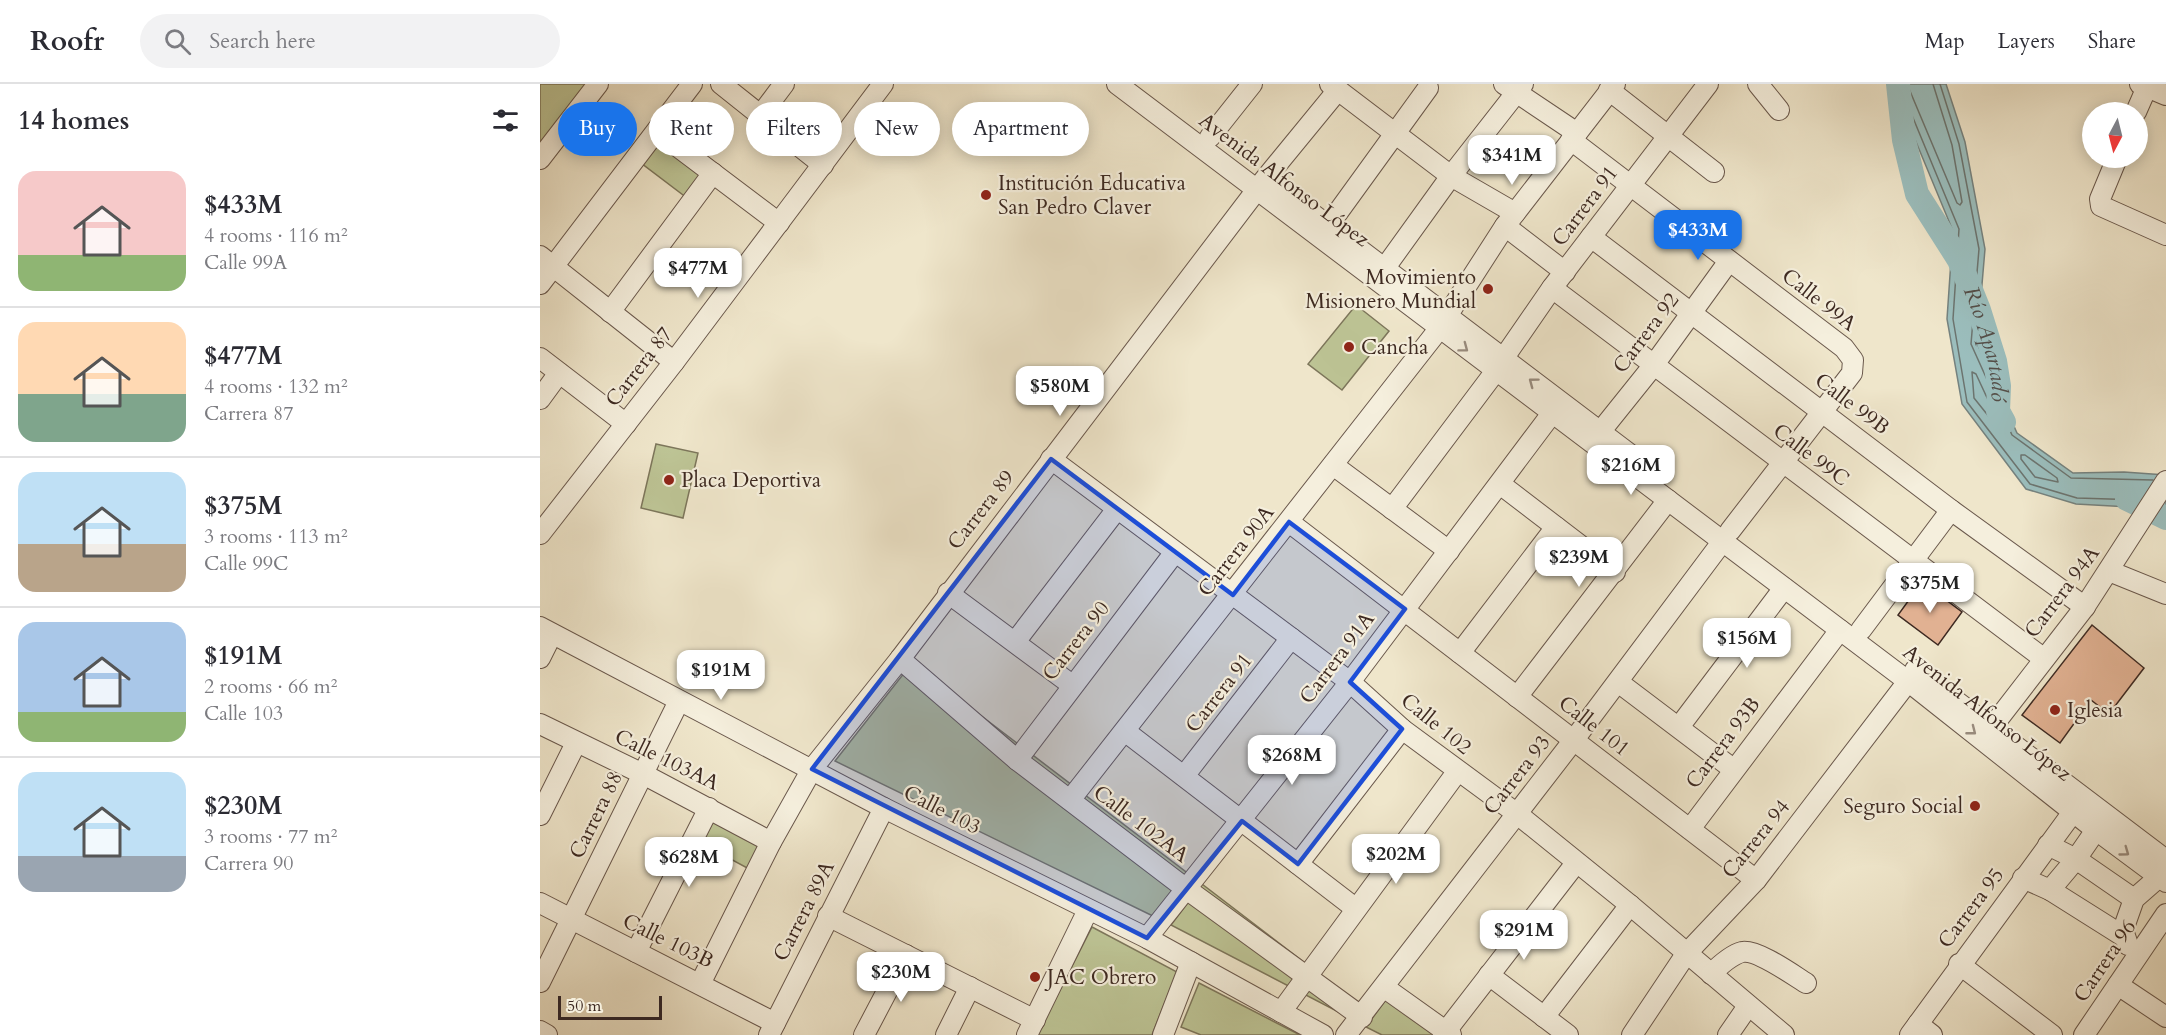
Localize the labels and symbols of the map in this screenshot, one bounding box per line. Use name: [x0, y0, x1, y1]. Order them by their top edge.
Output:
north arrow: [2082, 102, 2148, 168]
street label: Avenida Alfonso López: [1193, 106, 1376, 254]
pin: $341M: [1470, 135, 1554, 186]
street label: Carrera 91: [1545, 160, 1625, 252]
place label: Institución Educativa San Pedro Claver: [998, 169, 1186, 222]
marker: Institución Educativa San Pedro Claver: [979, 188, 993, 202]
pin: $433M: [1656, 210, 1740, 261]
pin: $477M: [656, 248, 740, 299]
street label: Calle 99A: [1776, 262, 1862, 338]
place label: Movimiento Misionero Mundial: [1305, 263, 1476, 316]
marker: Movimiento Misionero Mundial: [1481, 282, 1495, 296]
water label: Río Apartadó: [1956, 282, 2014, 403]
street label: Carrera 92: [1606, 287, 1686, 379]
street label: Carrera 87: [599, 321, 679, 413]
place label: Cancha: [1361, 333, 1428, 362]
marker: Cancha: [1342, 340, 1356, 354]
one-way arrow: [1457, 341, 1468, 352]
pin: $580M: [1018, 366, 1102, 417]
street label: Calle 99B: [1809, 366, 1895, 442]
one-way arrow: [1529, 378, 1540, 389]
street label: Calle 99C: [1767, 417, 1855, 493]
pin: $216M: [1589, 445, 1673, 496]
street label: Carrera 89: [941, 464, 1021, 556]
place label: Placa Deportiva: [681, 466, 821, 495]
marker: Placa Deportiva: [662, 473, 676, 487]
street label: Carrera 90A: [1191, 499, 1281, 603]
pin: $239M: [1537, 537, 1621, 588]
street label: Carrera 94A: [2018, 540, 2106, 644]
pin: $375M: [1888, 563, 1972, 614]
street label: Carrera 90: [1036, 595, 1116, 687]
street label: Carrera 91A: [1293, 606, 1381, 710]
pin: $156M: [1705, 618, 1789, 669]
street label: Avenida Alfonso López: [1897, 638, 2078, 789]
street label: Carrera 91: [1179, 647, 1259, 739]
pin: $191M: [679, 650, 763, 701]
street label: Calle 102: [1395, 687, 1478, 762]
street label: Calle 101: [1552, 689, 1636, 763]
street label: Carrera 93B: [1679, 691, 1767, 795]
place label: Iglesia: [2067, 696, 2123, 725]
marker: Iglesia: [2048, 703, 2062, 717]
street label: Calle 103AA: [610, 722, 724, 798]
one-way arrow: [1965, 724, 1976, 735]
street label: Carrera 93: [1477, 729, 1557, 821]
pin: $268M: [1250, 735, 1334, 786]
street label: Carrera 88: [562, 766, 630, 864]
street label: Calle 103: [898, 778, 986, 842]
street label: Calle 102AA: [1087, 778, 1195, 870]
place label: Seguro Social: [1843, 792, 1963, 821]
street label: Carrera 94: [1715, 793, 1797, 885]
marker: Seguro Social: [1968, 799, 1982, 813]
pin: $202M: [1354, 834, 1438, 885]
pin: $628M: [647, 837, 731, 888]
one-way arrow: [2119, 844, 2130, 855]
street label: Carrera 89A: [766, 856, 842, 966]
street label: Carrera 95: [1931, 862, 2011, 954]
street label: Calle 103B: [618, 907, 718, 975]
pin: $291M: [1482, 910, 1566, 961]
street label: Carrera 96: [2067, 914, 2143, 1008]
pin: $230M: [859, 952, 943, 1003]
place label: JAC Obrero: [1044, 963, 1156, 992]
marker: JAC Obrero: [1028, 970, 1042, 984]
scale bar: [558, 993, 662, 1020]

